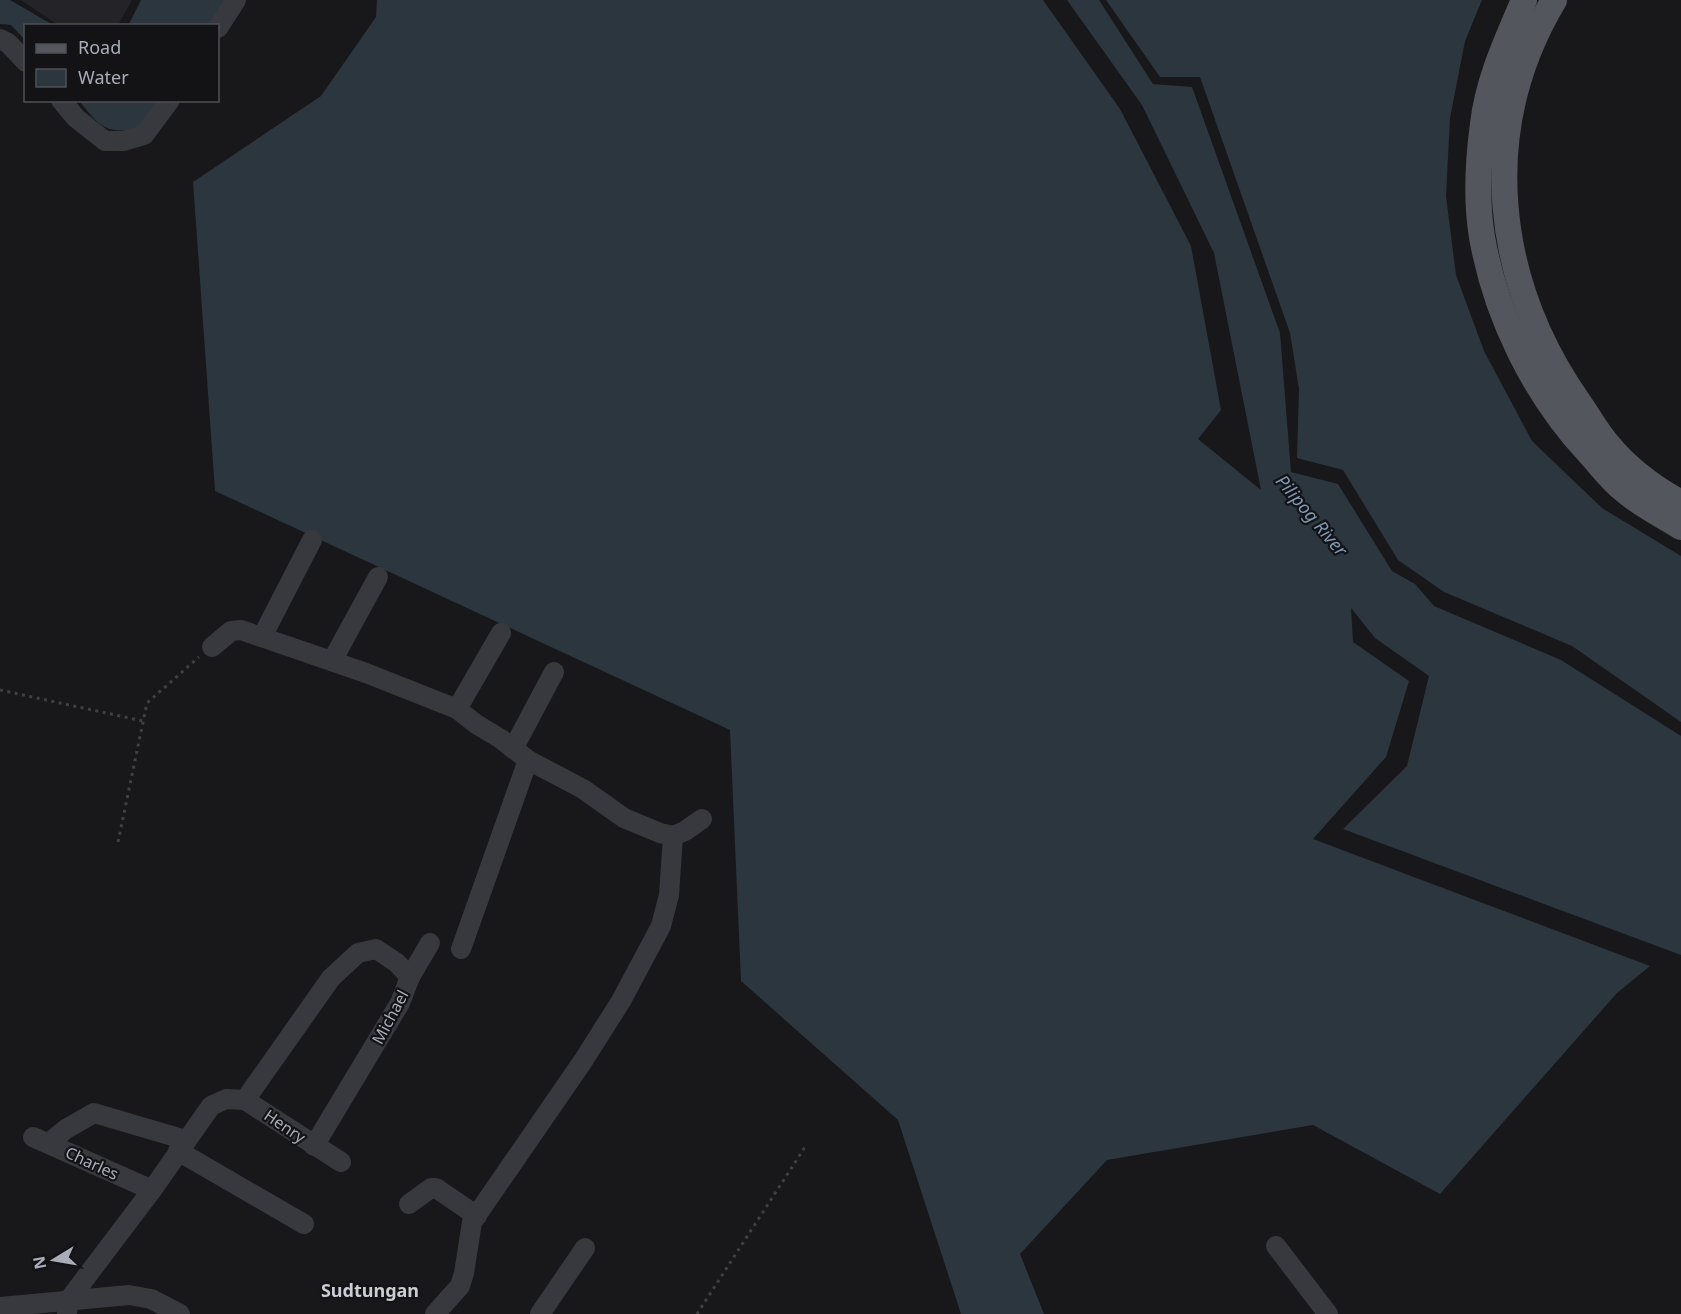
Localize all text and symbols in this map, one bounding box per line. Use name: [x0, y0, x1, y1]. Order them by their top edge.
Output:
legend: [24, 24, 219, 102]
text: Road: [78, 35, 121, 59]
text: Water: [78, 65, 129, 89]
water label: Pilipog River: [1271, 469, 1354, 561]
street label: Michael: [367, 986, 413, 1048]
street label: Henry: [260, 1104, 311, 1148]
street label: Charles: [62, 1141, 122, 1185]
north arrow: [24, 1230, 84, 1290]
text: N: [27, 1254, 51, 1271]
district label: Sudtungan: [321, 1278, 419, 1302]

